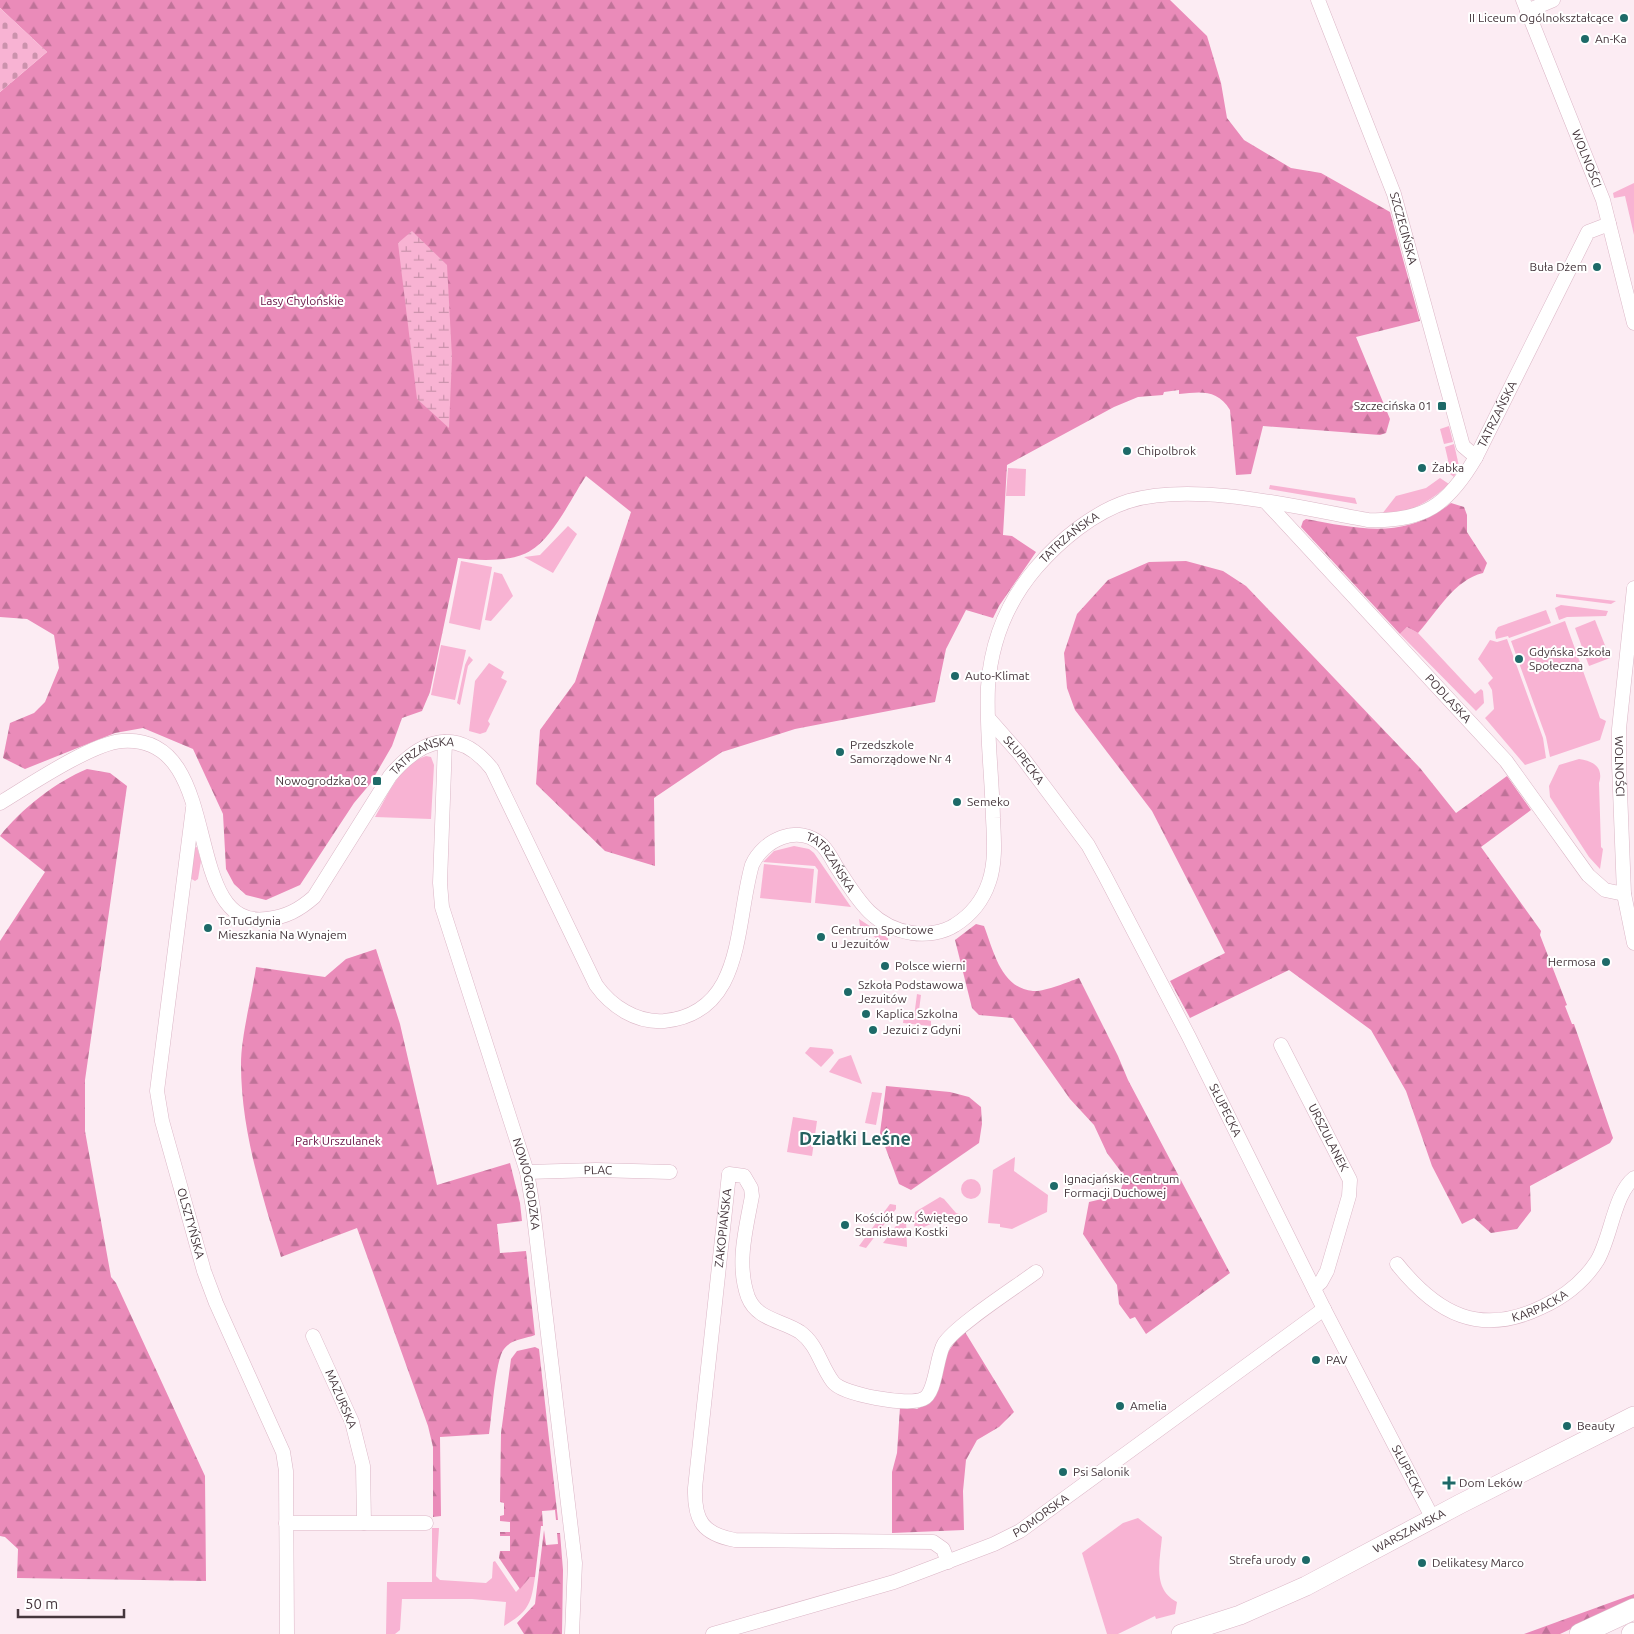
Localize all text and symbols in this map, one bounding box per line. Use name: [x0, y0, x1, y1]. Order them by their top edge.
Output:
place label: II Liceum Ogólnokształcące: [1469, 11, 1614, 24]
marker: II Liceum Ogólnokształcące: [1618, 12, 1630, 24]
place label: An-Ka: [1595, 32, 1627, 45]
marker: An-Ka: [1579, 33, 1591, 45]
street label: WOLNOŚCI: [1570, 128, 1604, 189]
street label: SZCZECIŃSKA: [1388, 191, 1420, 266]
place label: Buła Dżem: [1530, 260, 1587, 273]
marker: Buła Dżem: [1591, 261, 1603, 273]
park label: Lasy Chylońskie: [260, 294, 344, 307]
street label: TATRZAŃSKA: [1475, 378, 1519, 449]
place label: Szczecińska 01: [1354, 399, 1432, 412]
marker: Szczecińska 01: [1436, 400, 1448, 412]
place label: Chipolbrok: [1137, 444, 1196, 457]
marker: Chipolbrok: [1121, 445, 1133, 457]
place label: Żabka: [1432, 461, 1464, 474]
marker: Żabka: [1416, 462, 1428, 474]
street label: TATRZAŃSKA: [1037, 509, 1101, 565]
place label: Gdyńska Szkoła Społeczna: [1529, 645, 1611, 672]
marker: Gdyńska Szkoła Społeczna: [1513, 653, 1525, 665]
place label: Auto-Klimat: [965, 669, 1030, 682]
marker: Auto-Klimat: [949, 670, 961, 682]
street label: PODLASKA: [1423, 671, 1474, 725]
street label: SŁUPECKA: [1001, 733, 1047, 787]
street label: TATRZAŃSKA: [387, 735, 455, 777]
street label: WOLNOŚCI: [1613, 736, 1627, 797]
place label: Przedszkole Samorządowe Nr 4: [850, 738, 952, 765]
marker: Przedszkole Samorządowe Nr 4: [834, 746, 846, 758]
place label: Nowogrodzka 02: [276, 774, 367, 787]
marker: Nowogrodzka 02: [371, 775, 383, 787]
place label: Semeko: [967, 795, 1010, 808]
marker: Semeko: [951, 796, 963, 808]
street label: TATRZAŃSKA: [804, 830, 858, 894]
place label: ToTuGdynia Mieszkania Na Wynajem: [218, 914, 347, 941]
marker: ToTuGdynia Mieszkania Na Wynajem: [202, 922, 214, 934]
place label: Centrum Sportowe u Jezuitów: [831, 923, 934, 950]
marker: Centrum Sportowe u Jezuitów: [815, 931, 827, 943]
place label: Hermosa: [1548, 955, 1596, 968]
marker: Hermosa: [1600, 956, 1612, 968]
place label: Polsce wierni: [895, 959, 966, 972]
marker: Polsce wierni: [879, 960, 891, 972]
place label: Szkoła Podstawowa Jezuitów: [858, 978, 964, 1005]
marker: Szkoła Podstawowa Jezuitów: [842, 986, 854, 998]
place label: Kaplica Szkolna: [876, 1007, 958, 1020]
marker: Kaplica Szkolna: [860, 1008, 872, 1020]
place label: Jezuici z Gdyni: [883, 1023, 961, 1036]
marker: Jezuici z Gdyni: [867, 1024, 879, 1036]
street label: SŁUPECKA: [1207, 1081, 1244, 1139]
street label: URSZULANEK: [1306, 1102, 1352, 1174]
district label: Działki Leśne: [799, 1128, 911, 1148]
park label: Park Urszulanek: [295, 1134, 381, 1147]
street label: NOWOGRODZKA: [510, 1136, 543, 1231]
street label: PLAC: [583, 1163, 613, 1176]
place label: Ignacjańskie Centrum Formacji Duchowej: [1064, 1172, 1179, 1199]
marker: Ignacjańskie Centrum Formacji Duchowej: [1048, 1180, 1060, 1192]
street label: OLSZTYŃSKA: [175, 1186, 207, 1260]
street label: ZAKOPIAŃSKA: [712, 1188, 733, 1268]
place label: Kościół pw. Świętego Stanisława Kostki: [855, 1211, 968, 1238]
marker: Kościół pw. Świętego Stanisława Kostki: [839, 1219, 851, 1231]
street label: KARPACKA: [1510, 1287, 1570, 1324]
place label: PAV: [1326, 1353, 1348, 1366]
marker: PAV: [1310, 1354, 1322, 1366]
street label: MAZURSKA: [323, 1367, 360, 1430]
place label: Amelia: [1130, 1399, 1167, 1412]
marker: Amelia: [1114, 1400, 1126, 1412]
place label: Beauty: [1577, 1419, 1615, 1432]
marker: Beauty: [1561, 1420, 1573, 1432]
street label: SŁUPECKA: [1390, 1443, 1428, 1500]
place label: Psi Salonik: [1073, 1465, 1130, 1478]
marker: Psi Salonik: [1057, 1466, 1069, 1478]
place label: Dom Leków: [1459, 1476, 1523, 1489]
marker: Dom Leków: [1443, 1477, 1455, 1489]
street label: POMORSKA: [1010, 1491, 1071, 1540]
street label: WARSZAWSKA: [1371, 1506, 1448, 1555]
place label: Strefa urody: [1229, 1553, 1296, 1566]
marker: Strefa urody: [1300, 1554, 1312, 1566]
place label: Delikatesy Marco: [1432, 1556, 1524, 1569]
marker: Delikatesy Marco: [1416, 1557, 1428, 1569]
scale bar: [18, 1586, 124, 1618]
text: 50 m: [25, 1595, 58, 1612]

